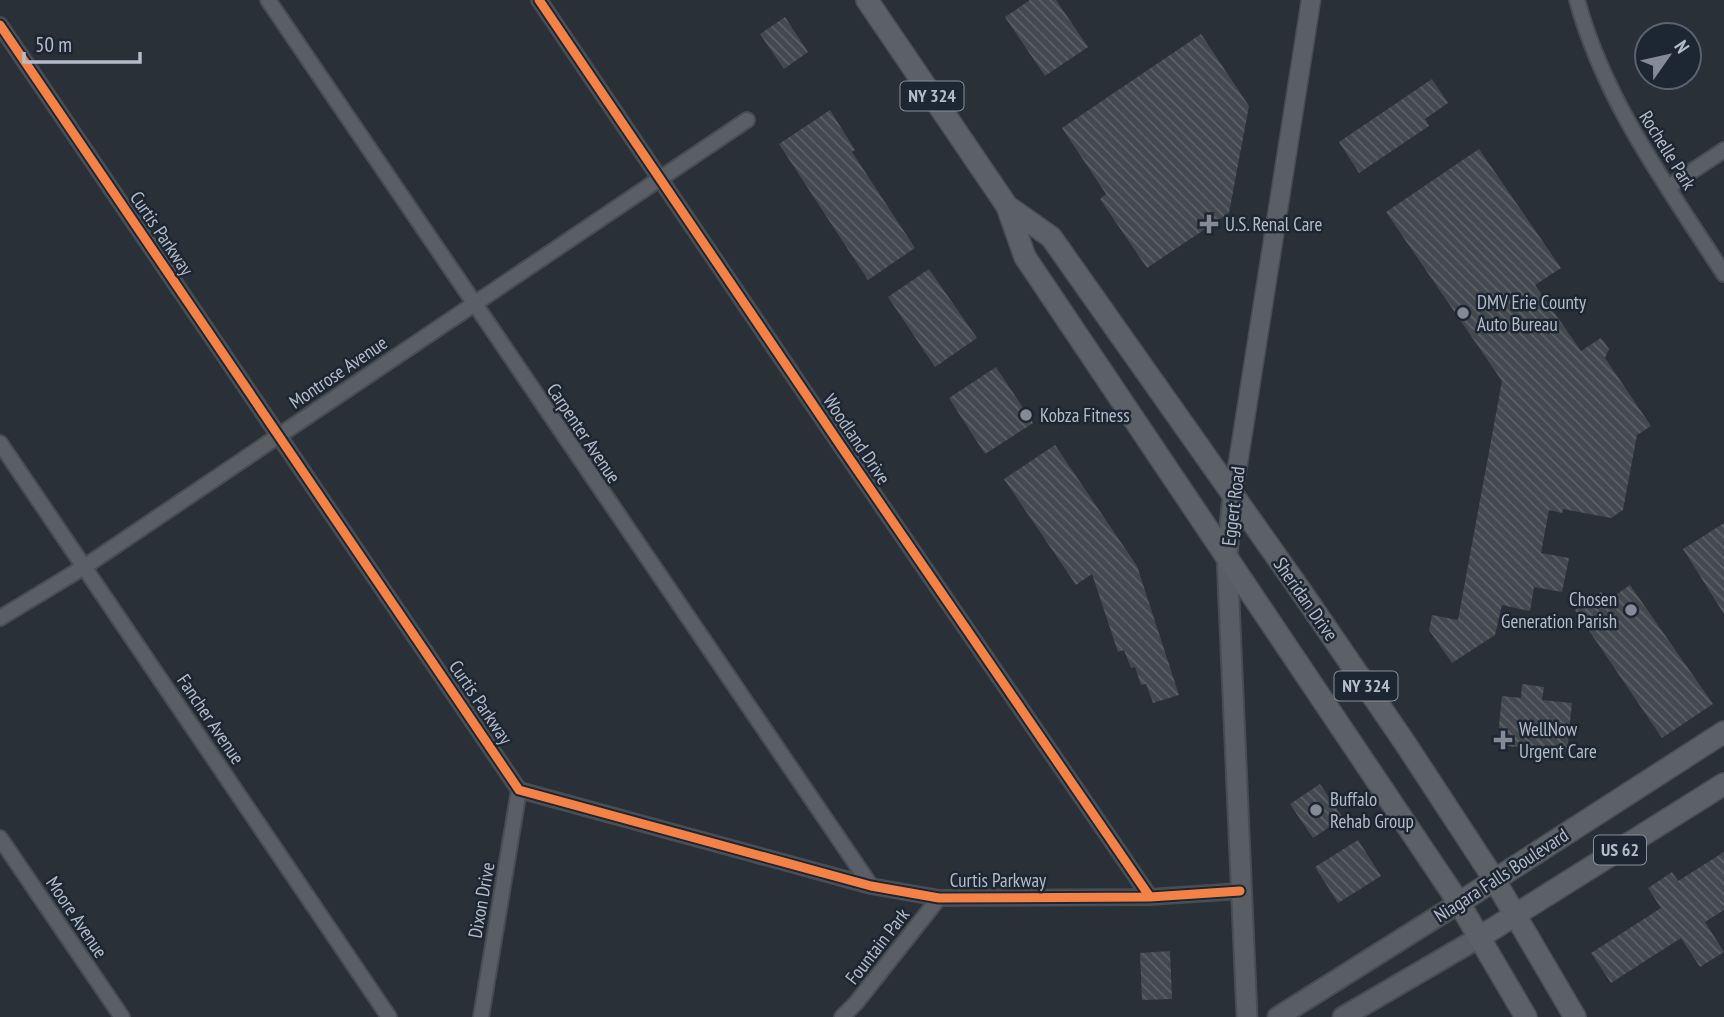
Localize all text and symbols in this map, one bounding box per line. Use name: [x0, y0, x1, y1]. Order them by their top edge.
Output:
scale bar: [24, 21, 140, 65]
north arrow: [1633, 21, 1703, 91]
text: 50 m: [35, 31, 72, 58]
text: N: [1669, 36, 1695, 57]
road number: NY 324: [900, 82, 964, 110]
street label: Rochelle Park: [1634, 106, 1702, 194]
street label: Curtis Parkway: [125, 186, 199, 280]
place label: U.S. Renal Care: [1225, 212, 1322, 236]
marker: U.S. Renal Care: [1199, 214, 1219, 234]
place label: DMV Erie County Auto Bureau: [1477, 290, 1587, 336]
marker: DMV Erie County Auto Bureau: [1455, 305, 1471, 321]
street label: Montrose Avenue: [284, 330, 392, 414]
street label: Carpenter Avenue: [542, 378, 626, 488]
street label: Woodland Drive: [818, 389, 896, 489]
place label: Kobza Fitness: [1040, 403, 1130, 427]
marker: Kobza Fitness: [1018, 407, 1034, 423]
street label: Eggert Road: [1216, 465, 1250, 547]
street label: Sheridan Drive: [1269, 553, 1344, 645]
place label: Chosen Generation Parish: [1501, 587, 1617, 633]
marker: Chosen Generation Parish: [1623, 602, 1639, 618]
street label: Curtis Parkway: [444, 655, 518, 749]
street label: Fancher Avenue: [172, 669, 250, 769]
road number: NY 324: [1334, 672, 1398, 700]
place label: WellNow Urgent Care: [1519, 717, 1597, 763]
marker: WellNow Urgent Care: [1493, 730, 1513, 750]
place label: Buffalo Rehab Group: [1330, 787, 1414, 833]
marker: Buffalo Rehab Group: [1308, 802, 1324, 818]
street label: Niagara Falls Boulevard: [1429, 823, 1573, 927]
road number: US 62: [1594, 836, 1646, 864]
street label: Dixon Drive: [463, 860, 500, 940]
street label: Curtis Parkway: [950, 868, 1047, 892]
street label: Moore Avenue: [41, 872, 113, 962]
street label: Fountain Park: [840, 903, 915, 989]

